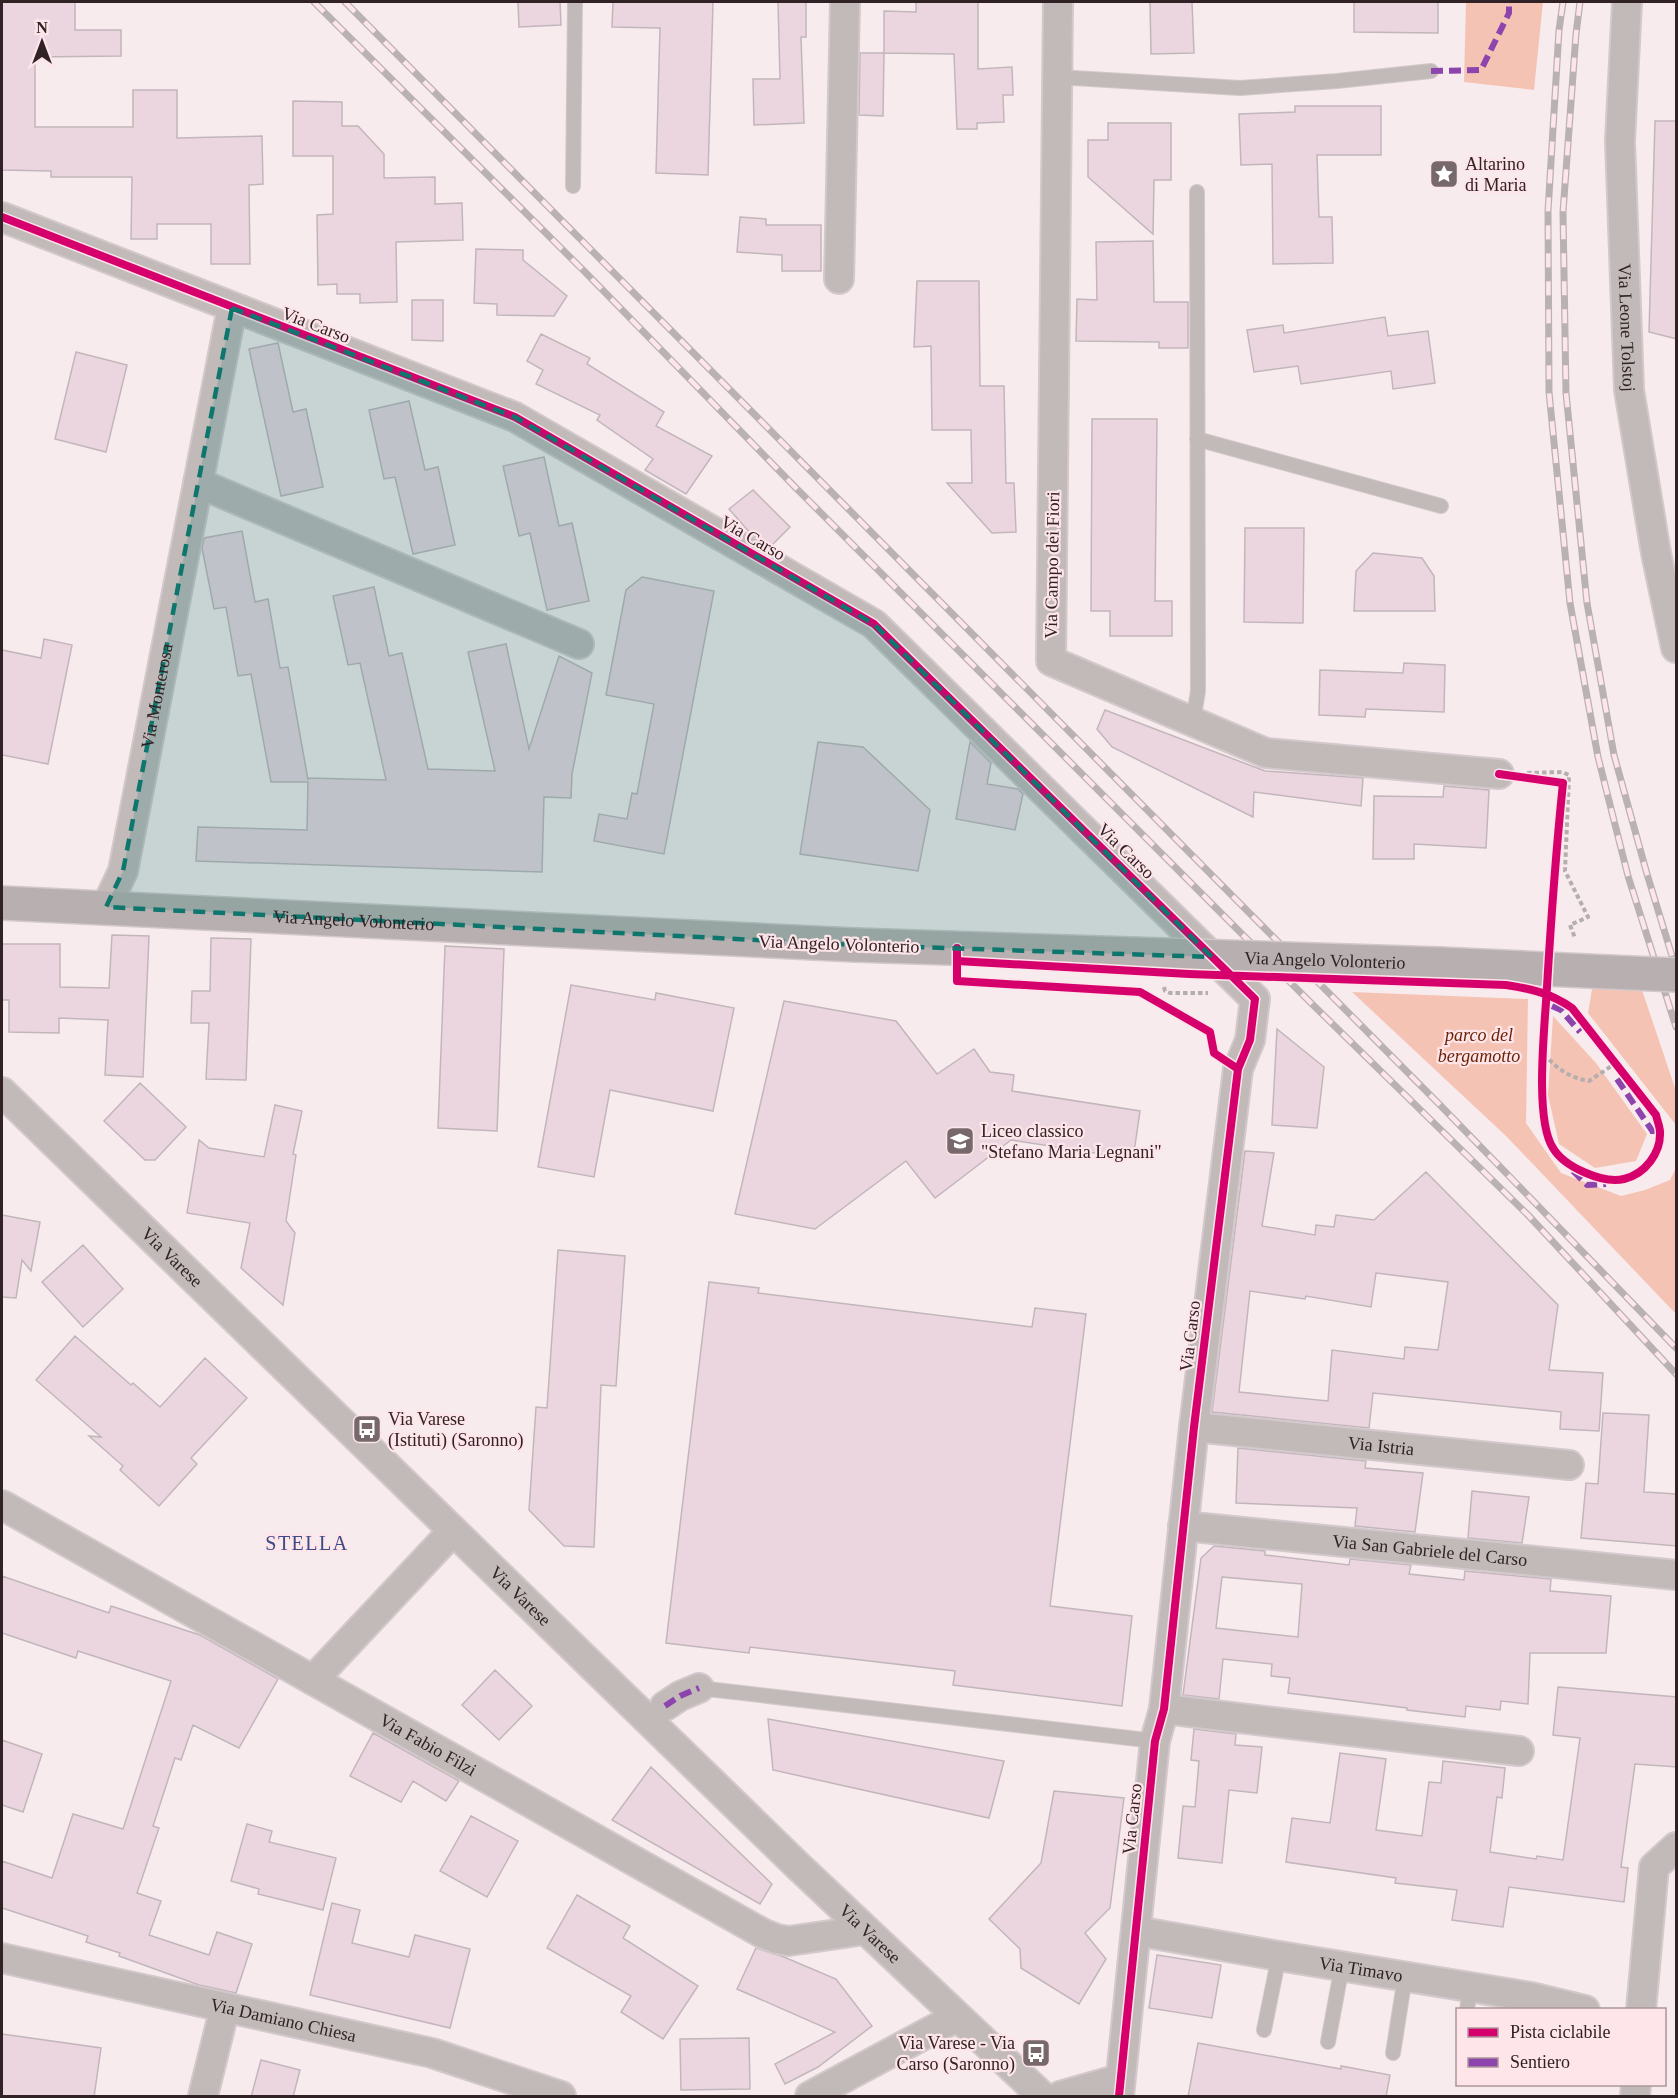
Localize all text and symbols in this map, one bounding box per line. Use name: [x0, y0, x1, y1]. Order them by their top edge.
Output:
north arrow: [12, 12, 72, 72]
text: N: [36, 19, 48, 36]
place label: Altarino di Maria: [1465, 154, 1526, 195]
place icon: Altarino di Maria: [1428, 158, 1460, 190]
street label: Via Leone Tolstoj: [1614, 263, 1639, 392]
street label: Via Carso: [279, 303, 353, 347]
street label: Via Campo dei Fiori: [1041, 491, 1063, 639]
street label: Via Carso: [717, 511, 789, 565]
street label: Via Monterosa: [137, 642, 177, 750]
street label: Via Carso: [1093, 819, 1159, 883]
street label: Via Angelo Volonterio: [272, 906, 435, 934]
street label: Via Angelo Volonterio: [758, 931, 920, 957]
street label: Via Angelo Volonterio: [1244, 948, 1406, 973]
park label: parco del bergamotto: [1438, 1025, 1520, 1066]
place label: Liceo classico "Stefano Maria Legnani": [981, 1121, 1162, 1162]
school or university icon: Liceo classico "Stefano Maria Legnani": [944, 1125, 976, 1157]
street label: Via Varese: [137, 1223, 207, 1291]
street label: Via Carso: [1176, 1299, 1204, 1373]
place label: Via Varese (Istituti) (Saronno): [388, 1409, 523, 1451]
bus stop icon: Via Varese (Istituti) (Saronno): [351, 1413, 383, 1445]
street label: Via Istria: [1347, 1433, 1415, 1459]
street label: Via San Gabriele del Carso: [1331, 1531, 1528, 1570]
district label: STELLA: [265, 1532, 349, 1554]
street label: Via Varese: [486, 1562, 555, 1630]
street label: Via Fabio Filzi: [376, 1710, 480, 1780]
street label: Via Carso: [1118, 1782, 1146, 1856]
street label: Via Varese: [835, 1900, 905, 1967]
street label: Via Timavo: [1317, 1953, 1404, 1986]
street label: Via Damiano Chiesa: [208, 1994, 358, 2046]
legend: [1456, 2008, 1666, 2086]
text: Pista ciclabile: [1510, 2022, 1610, 2042]
place label: Via Varese - Via Carso (Saronno): [897, 2033, 1015, 2075]
bus stop icon: Via Varese - Via Carso (Saronno): [1020, 2037, 1052, 2069]
text: Sentiero: [1510, 2052, 1570, 2072]

